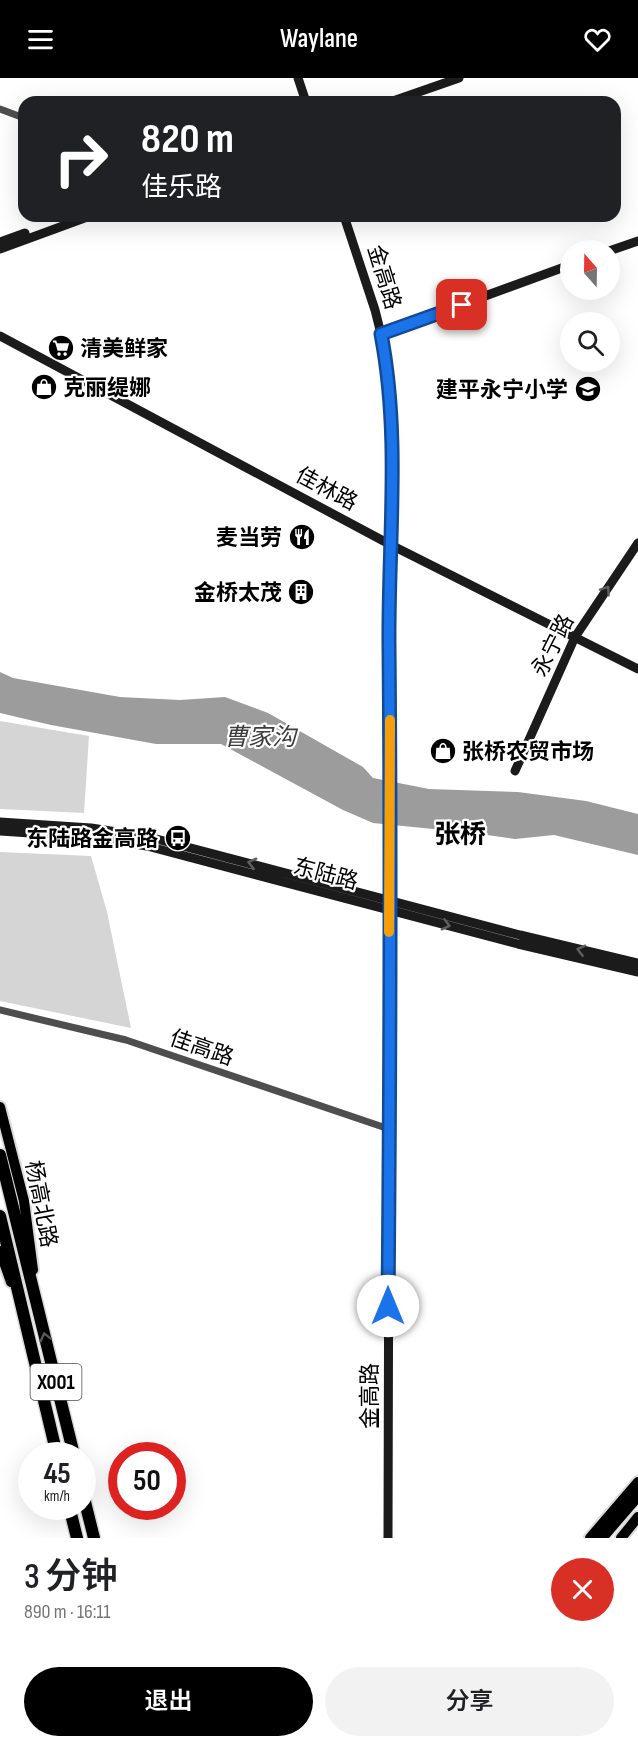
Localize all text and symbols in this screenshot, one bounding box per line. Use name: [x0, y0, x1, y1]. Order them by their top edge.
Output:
icon: menu: [24, 23, 57, 56]
text: Waylane: [280, 23, 358, 55]
icon: heart: [581, 23, 614, 56]
text: 820 m: [141, 114, 234, 165]
icon: right: [42, 120, 120, 198]
text: 佳乐路: [141, 172, 222, 204]
north arrow: [560, 240, 620, 300]
map controls: [560, 240, 620, 372]
street label: 金高路: [361, 242, 406, 313]
pin: [436, 279, 487, 330]
icon: arrive: [445, 288, 478, 321]
button: search: [560, 312, 620, 372]
supermarket icon: 清美鲜家: [46, 333, 76, 363]
place label: 清美鲜家: [80, 336, 168, 363]
shop icon: 克丽缇娜: [29, 372, 59, 402]
school or university icon: 建平永宁小学: [573, 374, 603, 404]
place label: 克丽缇娜: [63, 375, 151, 402]
place label: 建平永宁小学: [436, 377, 568, 404]
street label: 佳林路: [291, 462, 362, 517]
restaurant icon: 麦当劳: [287, 522, 317, 552]
place label: 麦当劳: [216, 525, 282, 552]
building icon: 金桥太茂: [286, 577, 316, 607]
place label: 金桥太茂: [194, 580, 282, 607]
one-way arrow: [599, 586, 610, 597]
street label: 永宁路: [526, 610, 580, 681]
water label: 曹家沟: [224, 723, 299, 752]
shop icon: 张桥农贸市场: [428, 736, 458, 766]
place label: 张桥农贸市场: [462, 739, 594, 766]
district label: 张桥: [434, 820, 486, 851]
bus stop icon: 东陆路金高路: [163, 823, 193, 853]
place label: 东陆路金高路: [26, 826, 158, 853]
street label: 东陆路: [290, 853, 361, 896]
one-way arrow: [247, 858, 257, 871]
one-way arrow: [441, 917, 451, 930]
one-way arrow: [576, 944, 586, 957]
street label: 佳高路: [166, 1025, 237, 1072]
street label: 杨高北路: [19, 1159, 62, 1250]
position arrow: [356, 1274, 420, 1338]
one-way arrow: [40, 1332, 53, 1342]
street label: 金高路: [357, 1363, 384, 1429]
road number: X001: [31, 1364, 82, 1400]
speed limit sign: 50: [108, 1442, 186, 1520]
text: 45: [43, 1456, 71, 1492]
text: km/h: [44, 1487, 70, 1506]
text: 3 分钟: [24, 1556, 117, 1599]
button: close: [551, 1558, 614, 1621]
text: 890 m · 16:11: [24, 1600, 110, 1624]
button: 退出: [24, 1667, 313, 1736]
button: 分享: [325, 1667, 614, 1736]

